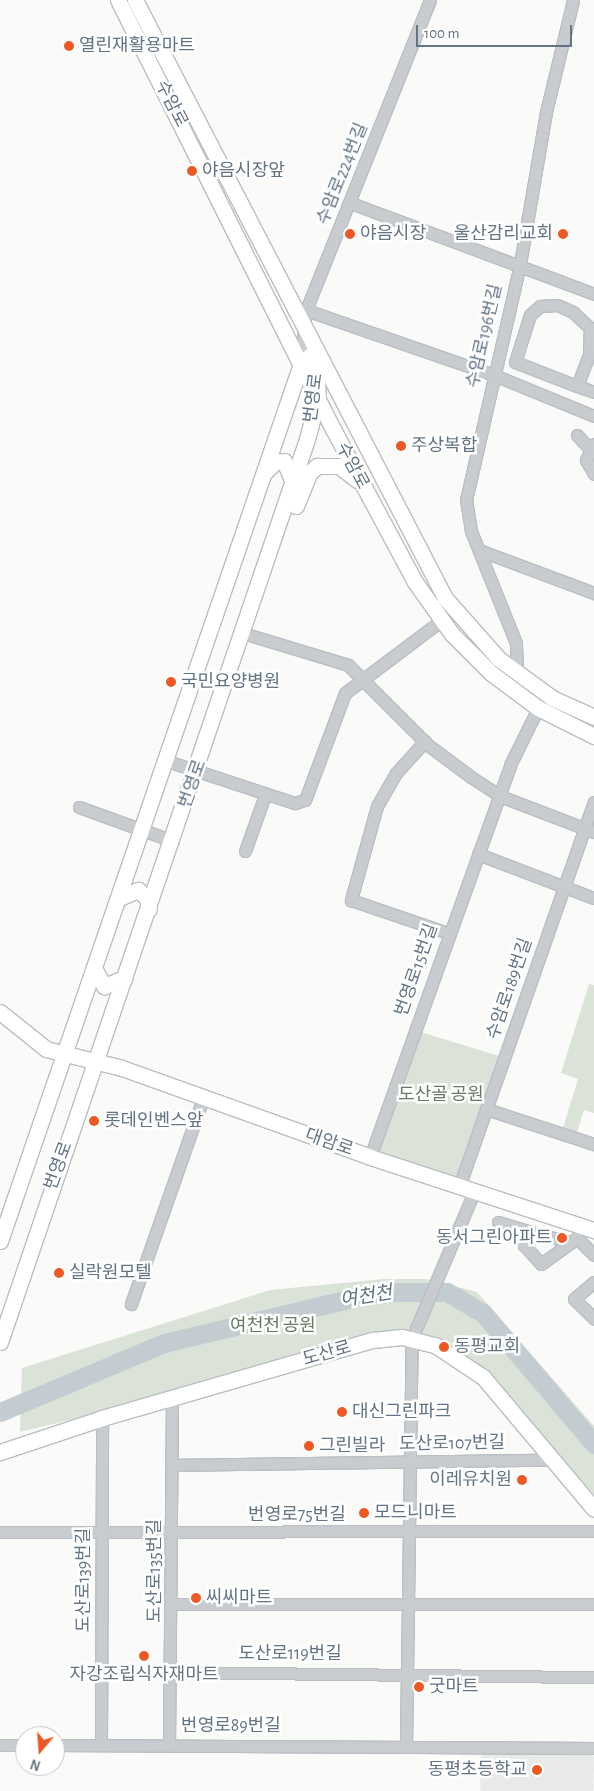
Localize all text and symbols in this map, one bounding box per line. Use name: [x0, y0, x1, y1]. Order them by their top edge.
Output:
scale bar: [419, 15, 575, 47]
text: 100 m: [424, 26, 459, 41]
place label: 열린재활용마트: [79, 35, 195, 57]
marker: 열린재활용마트: [63, 40, 75, 52]
street label: 수암로: [150, 77, 192, 131]
street label: 수암로224번길: [313, 120, 373, 228]
place label: 야음시장앞: [202, 160, 285, 182]
marker: 야음시장앞: [186, 165, 198, 177]
place label: 야음시장: [360, 223, 426, 245]
place label: 울산감리교회: [454, 223, 553, 245]
marker: 야음시장: [344, 228, 356, 240]
marker: 울산감리교회: [557, 228, 569, 240]
street label: 수암로196번길: [463, 282, 507, 390]
street label: 번영로: [300, 372, 328, 424]
place label: 주상복합: [411, 435, 477, 457]
street label: 수암로: [331, 439, 373, 493]
marker: 주상복합: [395, 440, 407, 452]
place label: 국민요양병원: [181, 671, 280, 693]
marker: 국민요양병원: [165, 676, 177, 688]
street label: 번영로: [175, 757, 211, 811]
street label: 번영로15번길: [391, 921, 443, 1019]
street label: 수암로189번길: [483, 935, 537, 1043]
park label: 도산골 공원: [398, 1084, 484, 1106]
place label: 롯데인벤스앞: [104, 1110, 203, 1132]
marker: 롯데인벤스앞: [88, 1115, 100, 1127]
street label: 대암로: [302, 1125, 356, 1161]
street label: 번영로: [40, 1139, 78, 1193]
place label: 동서그린아파트: [436, 1227, 552, 1249]
marker: 동서그린아파트: [556, 1232, 568, 1244]
place label: 실락원모텔: [69, 1262, 152, 1284]
marker: 실락원모텔: [53, 1267, 65, 1279]
water label: 여천천: [338, 1282, 394, 1312]
park label: 여천천 공원: [230, 1315, 316, 1337]
place label: 동평교회: [454, 1336, 520, 1358]
street label: 도산로: [300, 1337, 354, 1371]
marker: 동평교회: [438, 1341, 450, 1353]
place label: 대신그린파크: [352, 1401, 451, 1423]
marker: 대신그린파크: [336, 1406, 348, 1418]
street label: 도산로107번길: [399, 1432, 505, 1456]
place label: 그린빌라: [319, 1435, 385, 1457]
marker: 그린빌라: [303, 1440, 315, 1452]
place label: 이레유치원: [429, 1469, 512, 1491]
marker: 이레유치원: [516, 1474, 528, 1486]
place label: 모드니마트: [374, 1502, 457, 1524]
street label: 번영로75번길: [248, 1504, 346, 1526]
marker: 모드니마트: [358, 1507, 370, 1519]
street label: 도산로135번길: [144, 1519, 166, 1623]
street label: 도산로139번길: [73, 1528, 95, 1632]
place label: 씨씨마트: [206, 1587, 272, 1609]
marker: 씨씨마트: [190, 1592, 202, 1604]
street label: 도산로119번길: [238, 1643, 342, 1665]
marker: 자강조립식자재마트: [138, 1650, 150, 1662]
place label: 자강조립식자재마트: [69, 1664, 219, 1686]
place label: 굿마트: [429, 1676, 479, 1698]
marker: 굿마트: [413, 1681, 425, 1693]
street label: 번영로89번길: [181, 1715, 281, 1737]
north arrow: [15, 1726, 65, 1776]
text: N: [29, 1756, 42, 1772]
place label: 동평초등학교: [428, 1759, 527, 1781]
marker: 동평초등학교: [531, 1764, 543, 1776]

